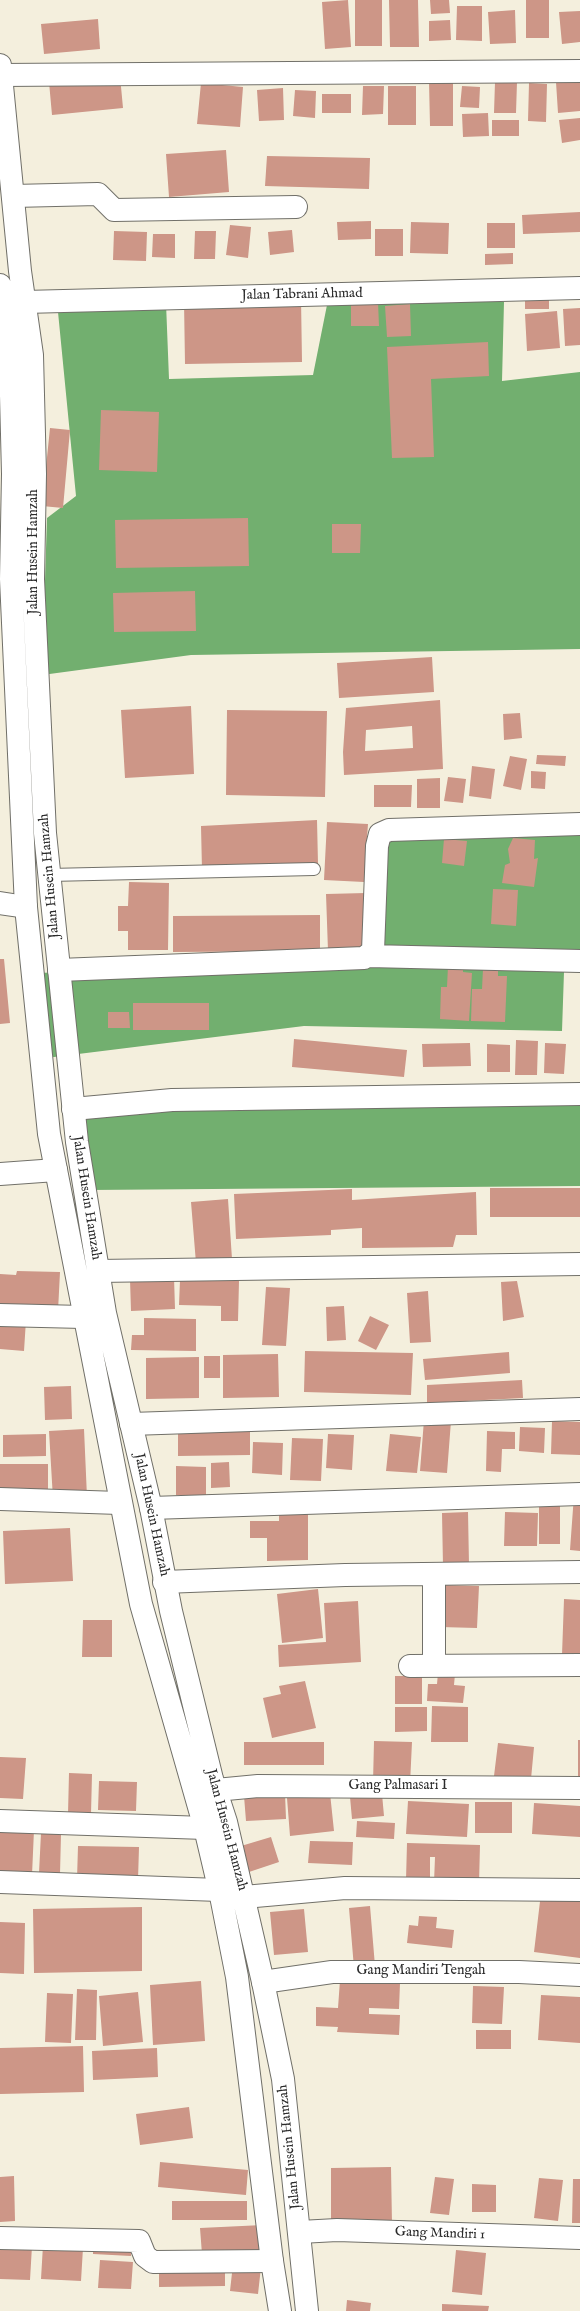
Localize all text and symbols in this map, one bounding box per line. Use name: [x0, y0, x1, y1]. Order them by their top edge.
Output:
street label: Jalan Tabrani Ahmad: [241, 286, 363, 304]
street label: Jalan Husein Hamzah: [26, 489, 42, 615]
street label: Jalan Husein Hamzah: [36, 813, 64, 939]
street label: Jalan Husein Hamzah: [68, 1135, 104, 1261]
street label: Jalan Husein Hamzah: [130, 1452, 172, 1578]
street label: Jalan Husein Hamzah: [202, 1767, 250, 1893]
street label: Gang Palmasari I: [349, 1778, 447, 1794]
street label: Gang Mandiri Tengah: [356, 1963, 486, 1979]
street label: Jalan Husein Hamzah: [275, 2084, 305, 2210]
street label: Gang Mandiri 1: [395, 2224, 485, 2244]

